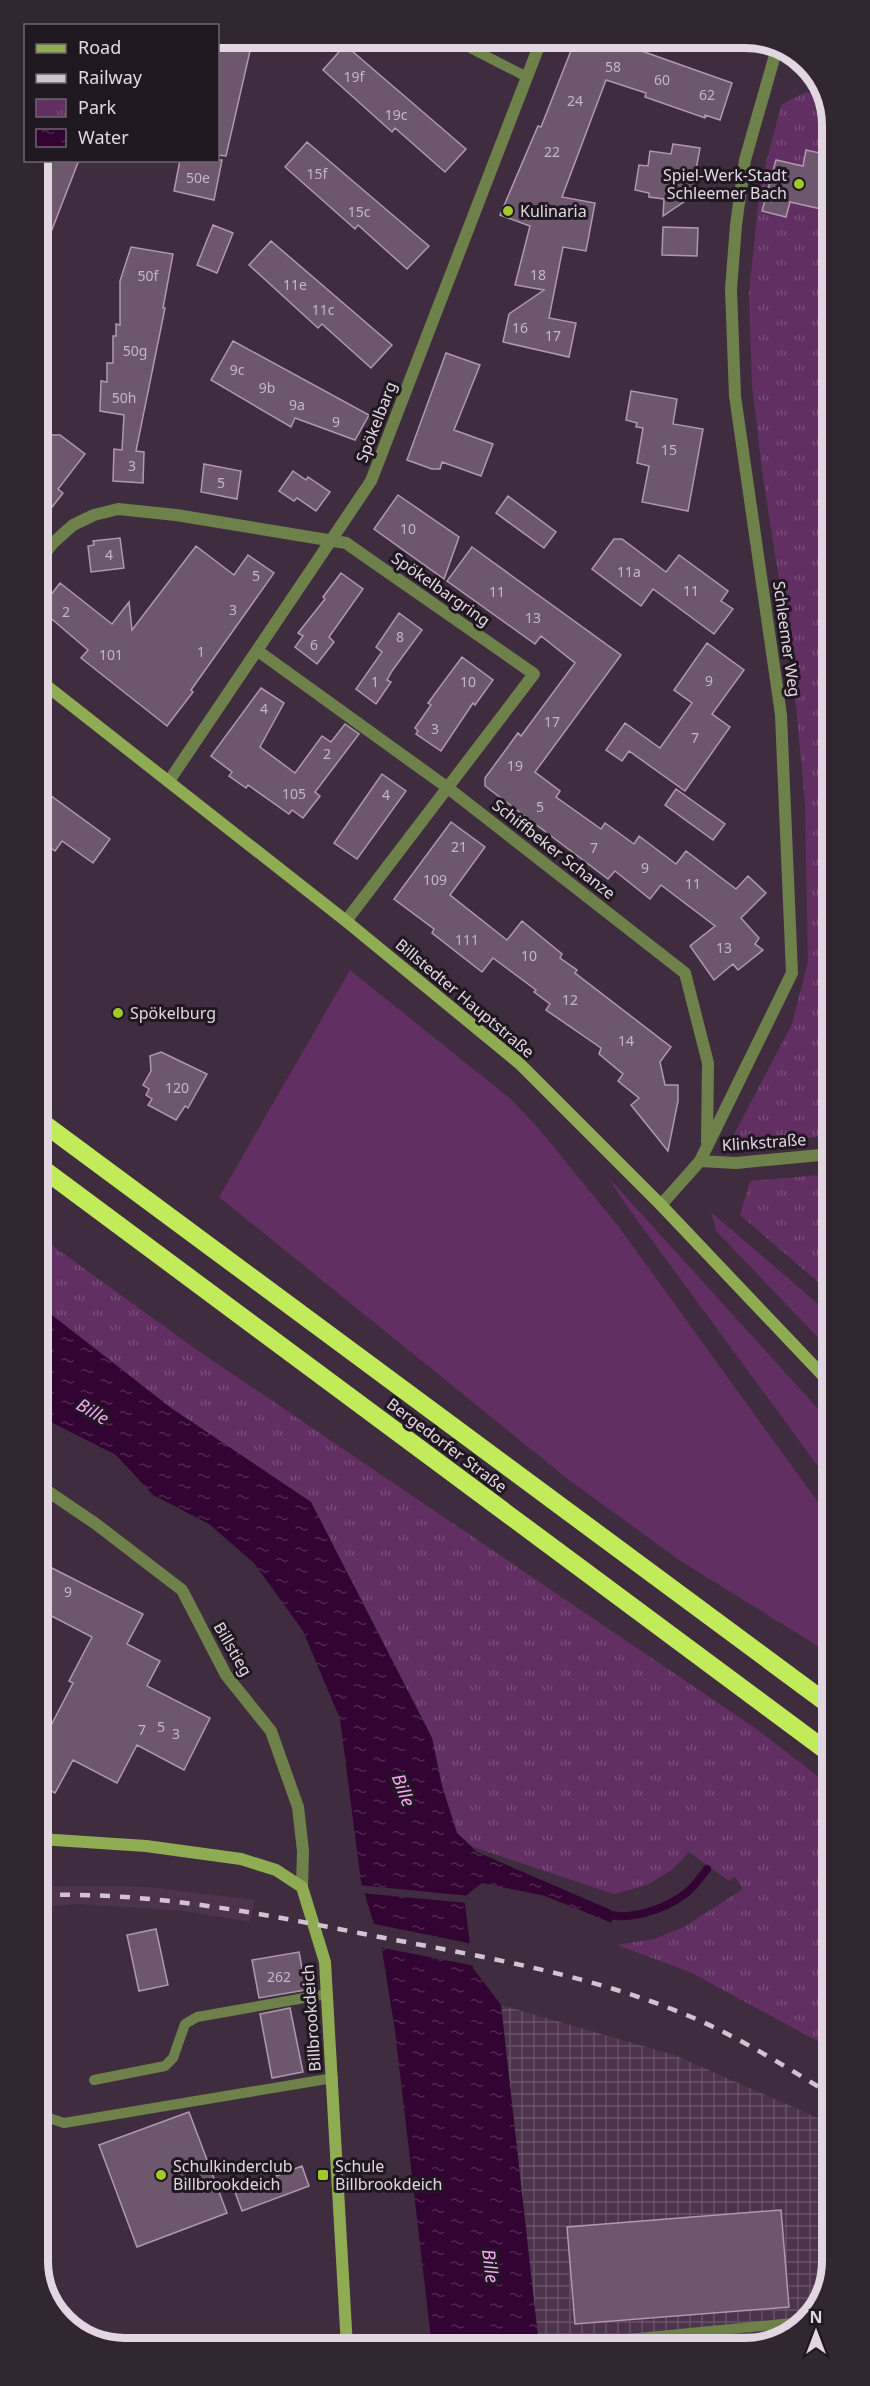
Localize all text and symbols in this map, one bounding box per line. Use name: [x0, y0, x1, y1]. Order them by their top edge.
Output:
legend: [24, 24, 219, 162]
text: Road: [78, 35, 121, 59]
house number: 58: [605, 57, 621, 76]
text: Railway: [78, 65, 143, 89]
house number: 19f: [344, 67, 366, 86]
house number: 60: [654, 70, 670, 89]
house number: 62: [699, 85, 715, 104]
house number: 24: [567, 91, 583, 110]
text: Park: [78, 95, 116, 119]
house number: 19c: [385, 105, 408, 124]
text: Water: [78, 125, 129, 149]
house number: 22: [544, 142, 560, 161]
house number: 15f: [307, 164, 329, 183]
place label: Spiel-Werk-Stadt Schleemer Bach: [663, 164, 787, 204]
house number: 50e: [186, 168, 210, 187]
marker: Spiel-Werk-Stadt Schleemer Bach: [792, 177, 806, 191]
place label: Kulinaria: [520, 200, 587, 222]
house number: 15c: [348, 202, 371, 221]
marker: Kulinaria: [501, 204, 515, 218]
house number: 18: [530, 265, 546, 284]
house number: 50f: [138, 266, 160, 285]
house number: 11e: [283, 275, 307, 294]
house number: 11c: [312, 300, 335, 319]
house number: 16: [512, 318, 528, 337]
house number: 17: [545, 326, 561, 345]
house number: 50g: [123, 341, 147, 360]
house number: 9c: [230, 360, 245, 379]
house number: 9b: [259, 378, 275, 397]
street label: Spökelbarg: [350, 378, 402, 466]
house number: 50h: [112, 388, 136, 407]
house number: 9a: [289, 395, 305, 414]
house number: 9: [332, 412, 340, 431]
house number: 15: [661, 440, 677, 459]
house number: 3: [128, 456, 136, 475]
house number: 5: [217, 473, 225, 492]
house number: 10: [400, 519, 416, 538]
house number: 4: [105, 545, 113, 564]
street label: Spökelbargring: [387, 547, 495, 631]
house number: 11a: [617, 562, 641, 581]
house number: 5: [252, 566, 260, 585]
street label: Schleemer Weg: [768, 580, 806, 698]
house number: 11: [683, 581, 699, 600]
house number: 11: [489, 582, 505, 601]
house number: 3: [229, 600, 237, 619]
house number: 2: [62, 602, 70, 621]
house number: 13: [525, 608, 541, 627]
house number: 8: [396, 627, 404, 646]
house number: 6: [310, 635, 318, 654]
house number: 1: [197, 642, 205, 661]
house number: 101: [99, 645, 123, 664]
house number: 9: [705, 671, 713, 690]
house number: 1: [371, 672, 379, 691]
house number: 10: [460, 672, 476, 691]
house number: 4: [260, 699, 268, 718]
house number: 17: [544, 712, 560, 731]
house number: 3: [431, 719, 439, 738]
house number: 7: [691, 728, 699, 747]
house number: 2: [323, 744, 331, 763]
house number: 19: [507, 756, 523, 775]
house number: 105: [282, 784, 306, 803]
house number: 4: [382, 785, 390, 804]
street label: Schiffbeker Schanze: [488, 794, 620, 904]
house number: 5: [536, 797, 544, 816]
house number: 21: [451, 837, 467, 856]
house number: 7: [590, 838, 598, 857]
house number: 9: [641, 858, 649, 877]
house number: 109: [423, 870, 447, 889]
house number: 11: [685, 874, 701, 893]
house number: 111: [455, 930, 479, 949]
street label: Billstedter Hauptstraße: [391, 933, 539, 1063]
house number: 13: [716, 938, 732, 957]
house number: 10: [521, 946, 537, 965]
house number: 12: [562, 990, 578, 1009]
place label: Spökelburg: [130, 1002, 216, 1024]
marker: Spökelburg: [111, 1006, 125, 1020]
house number: 14: [618, 1031, 634, 1050]
house number: 120: [165, 1078, 189, 1097]
street label: Klinkstraße: [721, 1128, 807, 1156]
water label: Bille: [72, 1392, 114, 1430]
street label: Bergedorfer Straße: [382, 1393, 512, 1497]
house number: 9: [64, 1582, 72, 1601]
street label: Billstieg: [209, 1618, 257, 1680]
house number: 5: [157, 1717, 165, 1736]
house number: 7: [138, 1720, 146, 1739]
house number: 3: [172, 1724, 180, 1743]
water label: Bille: [387, 1770, 421, 1810]
street label: Billbrookdeich: [296, 1964, 326, 2072]
house number: 262: [267, 1967, 291, 1986]
place label: Schulkinderclub Billbrookdeich: [173, 2155, 293, 2195]
place label: Schule Billbrookdeich: [335, 2155, 442, 2195]
marker: Schulkinderclub Billbrookdeich: [154, 2168, 168, 2182]
marker: Schule Billbrookdeich: [316, 2168, 330, 2182]
water label: Bille: [477, 2248, 505, 2284]
north arrow: [786, 2302, 846, 2362]
text: N: [809, 2306, 823, 2328]

